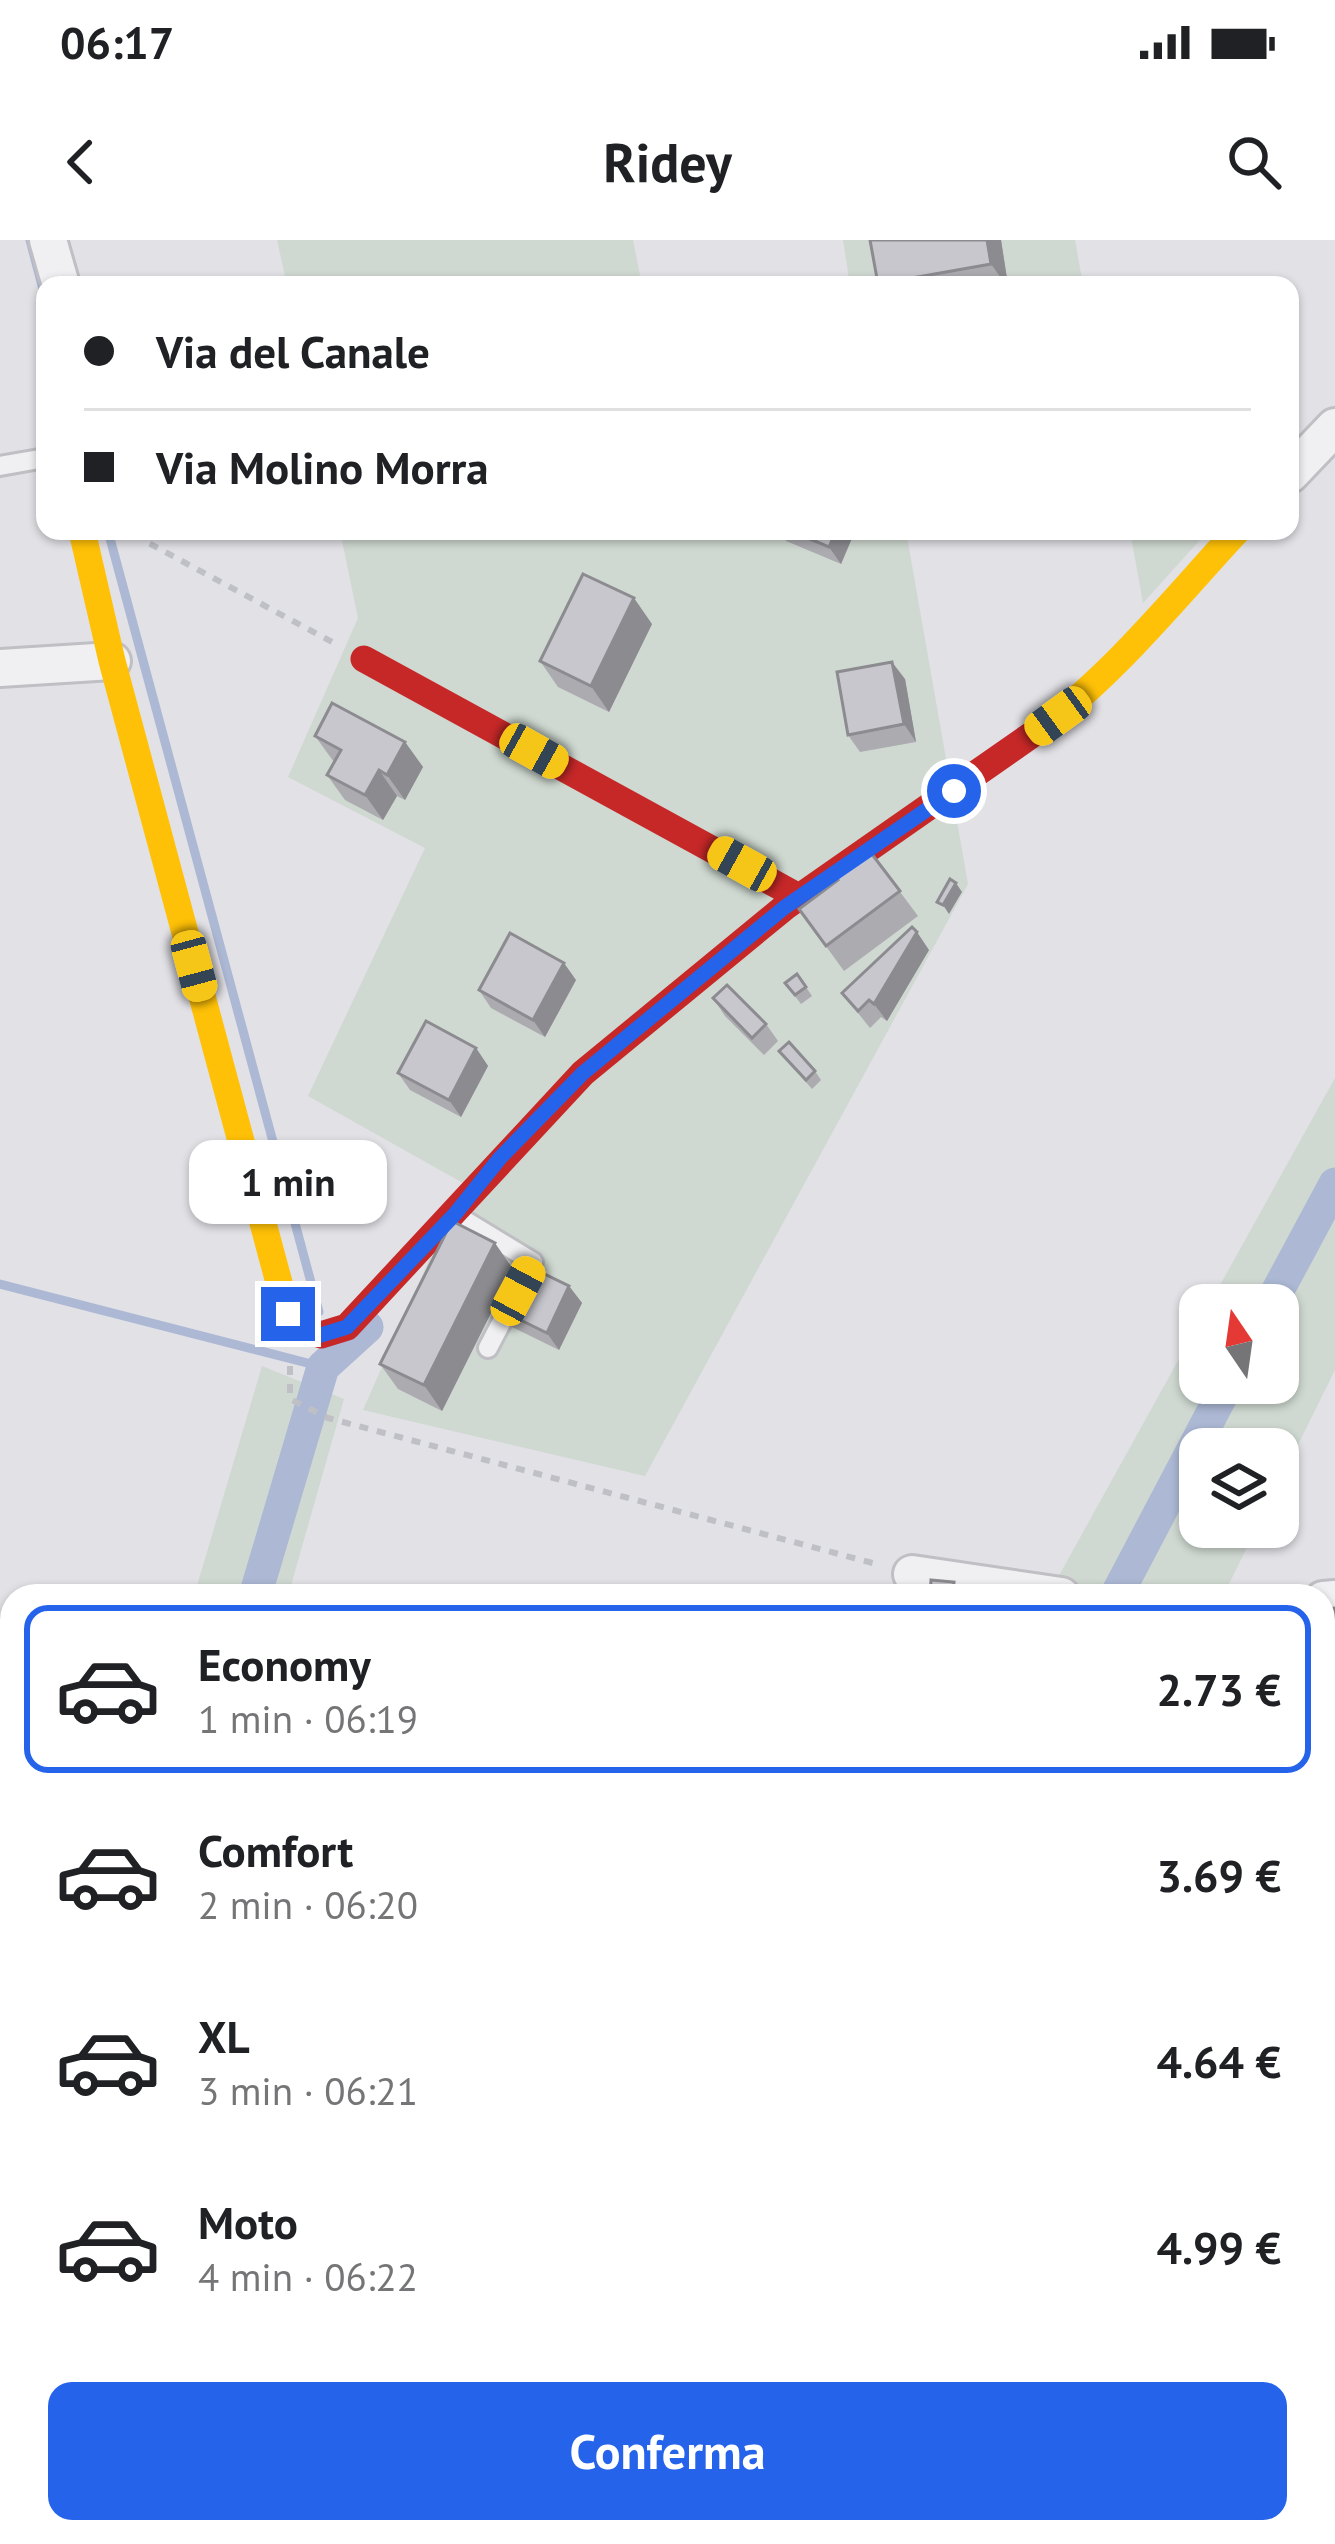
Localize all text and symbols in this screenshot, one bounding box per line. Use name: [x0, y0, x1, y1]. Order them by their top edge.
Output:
text: 06:17: [60, 13, 174, 71]
text: Ridey: [603, 127, 732, 197]
icon: back: [48, 129, 114, 195]
icon: search: [1221, 129, 1287, 195]
text: Via del Canale: [156, 322, 430, 380]
text: Via Molino Morra: [156, 438, 489, 496]
car: [1018, 680, 1098, 752]
car: [494, 718, 574, 784]
route start: [927, 764, 981, 818]
car: [702, 831, 782, 897]
car: [167, 927, 221, 1005]
callout: 1 min: [189, 1140, 387, 1224]
text: 1 min: [240, 1156, 336, 1207]
car: [485, 1251, 551, 1331]
north arrow: [1179, 1284, 1299, 1404]
map controls: [1179, 1284, 1299, 1548]
route end: [261, 1287, 315, 1341]
button: layers: [1179, 1428, 1299, 1548]
icon: car: [54, 1635, 162, 1743]
text: Economy: [198, 1635, 371, 1693]
text: 2.73 €: [1156, 1660, 1281, 1718]
text: 1 min · 06:19: [198, 1693, 418, 1744]
icon: car: [54, 1821, 162, 1929]
text: Comfort: [198, 1821, 353, 1879]
text: 3.69 €: [1156, 1846, 1281, 1904]
text: 2 min · 06:20: [198, 1879, 418, 1930]
icon: car: [54, 2007, 162, 2115]
text: XL: [198, 2007, 250, 2065]
text: 4.64 €: [1156, 2032, 1281, 2090]
text: 3 min · 06:21: [198, 2065, 418, 2116]
icon: car: [54, 2193, 162, 2301]
text: Moto: [198, 2193, 298, 2251]
text: 4.99 €: [1156, 2218, 1281, 2276]
text: 4 min · 06:22: [198, 2251, 418, 2302]
button: Conferma: [48, 2382, 1287, 2520]

